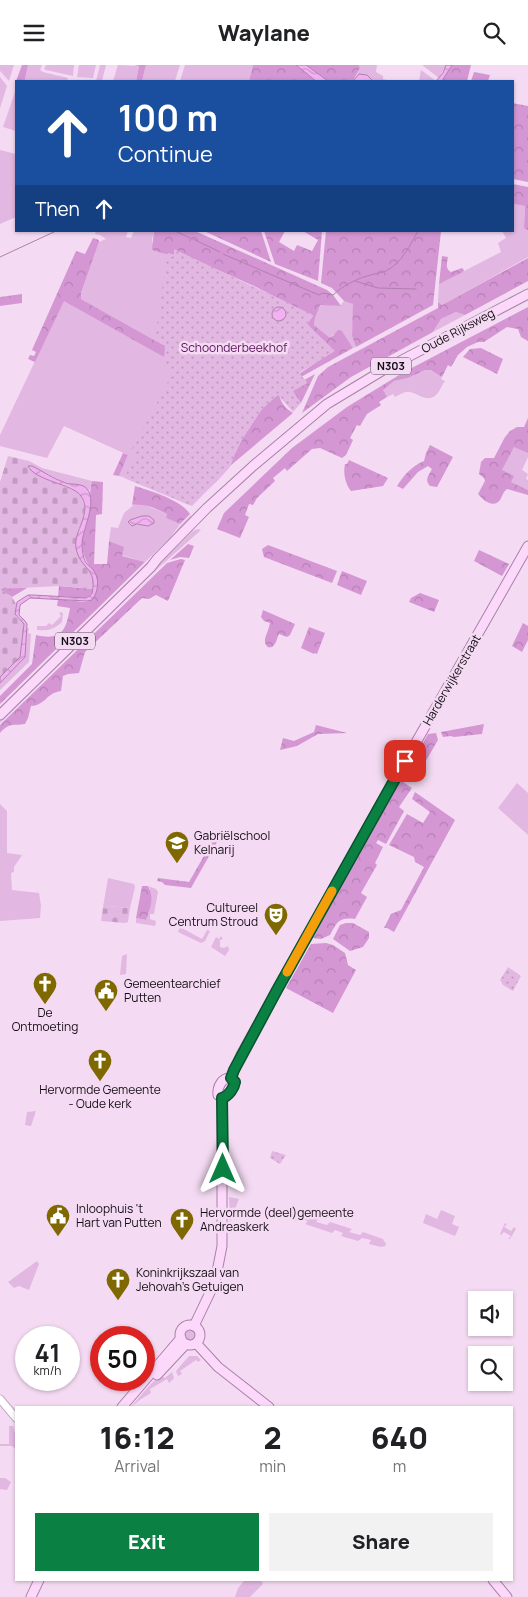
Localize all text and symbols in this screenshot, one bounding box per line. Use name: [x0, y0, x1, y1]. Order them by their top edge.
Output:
text: Waylane: [218, 18, 310, 48]
icon: menu: [20, 19, 48, 47]
icon: search: [480, 19, 508, 47]
text: 100 m: [118, 94, 218, 142]
icon: ahead: [35, 100, 100, 165]
text: Continue: [118, 139, 213, 169]
icon: ahead: [90, 195, 118, 223]
text: Then: [35, 196, 80, 222]
street label: Oude Rijksweg: [418, 304, 497, 357]
park label: Schoonderbeekhof: [181, 339, 288, 356]
road number: N303: [371, 357, 411, 375]
street label: Harderwijkerstraat: [418, 631, 485, 729]
road number: N303: [55, 633, 95, 649]
pin: [384, 740, 426, 782]
icon: arrive: [391, 747, 419, 775]
place label: Gabriëlschool Kelnarij: [194, 827, 270, 858]
school or university icon: Gabriëlschool Kelnarij: [164, 830, 190, 864]
place label: Cultureel Centrum Stroud: [169, 899, 258, 930]
theatre icon: Cultureel Centrum Stroud: [263, 902, 289, 936]
church icon: De Ontmoeting: [32, 971, 58, 1005]
place label: Gemeentearchief Putten: [124, 975, 221, 1006]
public building icon: Gemeentearchief Putten: [93, 978, 119, 1012]
place label: De Ontmoeting: [12, 1004, 78, 1035]
church icon: Hervormde Gemeente - Oude kerk: [87, 1048, 113, 1082]
place label: Hervormde Gemeente - Oude kerk: [39, 1081, 161, 1112]
position arrow: [196, 1142, 248, 1194]
place label: Inloophuis 't Hart van Putten: [76, 1200, 162, 1231]
public building icon: Inloophuis 't Hart van Putten: [45, 1203, 71, 1237]
place label: Hervormde (deel)gemeente Andreaskerk: [200, 1204, 354, 1235]
church icon: Hervormde (deel)gemeente Andreaskerk: [169, 1207, 195, 1241]
place label: Koninkrijkszaal van Jehovah's Getuigen: [136, 1264, 244, 1295]
church icon: Koninkrijkszaal van Jehovah's Getuigen: [105, 1267, 131, 1301]
map controls: [468, 1291, 513, 1391]
button: sound: [468, 1291, 513, 1336]
speed limit sign: 50: [90, 1326, 155, 1391]
text: 41: [34, 1335, 61, 1370]
button: search: [468, 1346, 513, 1391]
text: km/h: [34, 1362, 61, 1379]
text: 16:12: [100, 1417, 175, 1458]
text: 2: [264, 1417, 282, 1458]
text: 640: [371, 1417, 428, 1458]
text: Arrival: [114, 1455, 160, 1477]
text: min: [259, 1455, 286, 1477]
text: m: [393, 1455, 406, 1477]
button: Exit: [35, 1513, 259, 1571]
button: Share: [269, 1513, 493, 1571]

